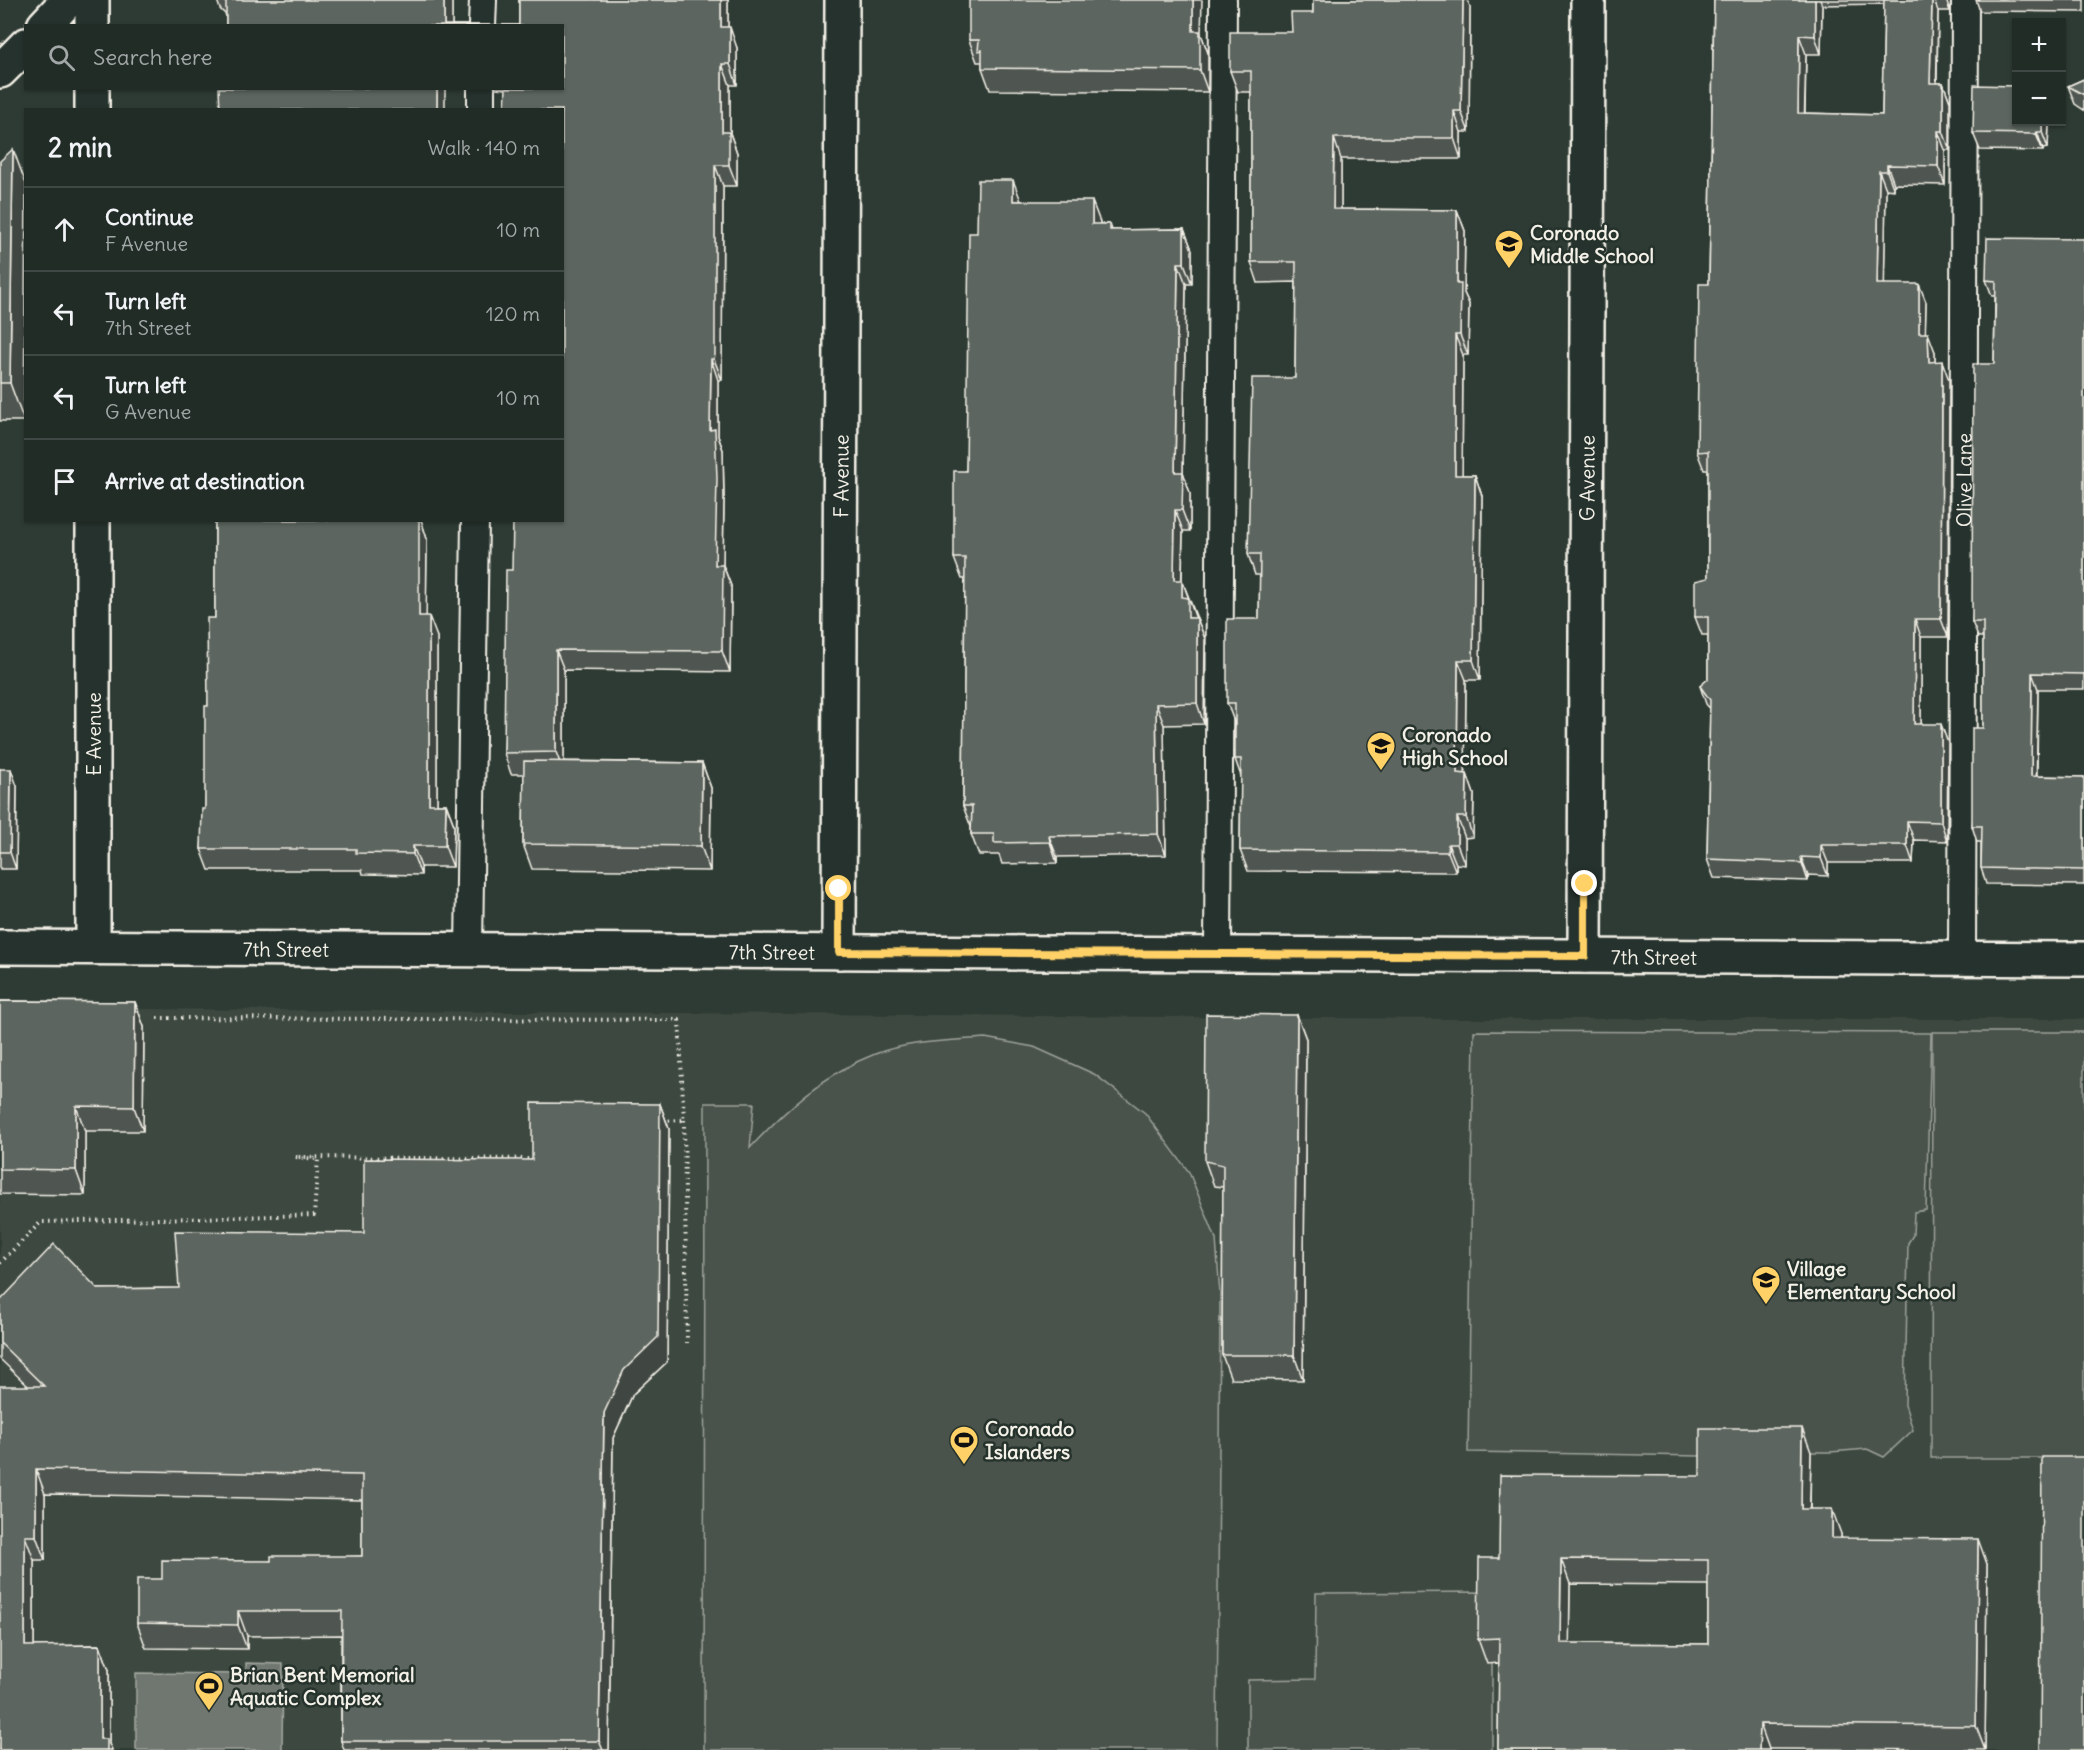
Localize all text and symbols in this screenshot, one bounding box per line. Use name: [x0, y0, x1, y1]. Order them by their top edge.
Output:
map controls: [2012, 18, 2066, 126]
button: +: [2012, 18, 2066, 72]
search box: [24, 24, 564, 90]
icon: search: [45, 41, 78, 74]
text: Search here: [93, 43, 212, 71]
button: −: [2012, 72, 2066, 126]
text: 2 min: [48, 131, 112, 164]
text: Walk · 140 m: [427, 135, 540, 160]
text: Continue: [105, 203, 194, 231]
icon: ahead: [48, 213, 81, 246]
text: 10 m: [497, 217, 540, 242]
place label: Coronado Middle School: [1530, 220, 1654, 268]
school or university icon: Coronado Middle School: [1493, 228, 1525, 270]
text: F Avenue: [105, 231, 188, 256]
text: Turn left: [105, 287, 186, 315]
icon: left: [48, 297, 81, 330]
text: 120 m: [486, 301, 540, 326]
text: 7th Street: [105, 315, 191, 340]
text: Turn left: [105, 371, 186, 399]
icon: left: [48, 381, 81, 414]
text: 10 m: [497, 385, 540, 410]
text: G Avenue: [105, 399, 191, 424]
street label: Olive Lane: [1951, 433, 1976, 527]
street label: F Avenue: [828, 434, 853, 518]
street label: G Avenue: [1574, 435, 1599, 521]
icon: arrive: [48, 465, 81, 498]
text: Arrive at destination: [105, 467, 305, 495]
street label: E Avenue: [81, 692, 106, 776]
place label: Coronado High School: [1402, 722, 1508, 770]
school or university icon: Coronado High School: [1365, 730, 1397, 772]
route end: [1571, 870, 1597, 896]
route start: [825, 875, 851, 901]
street label: 7th Street: [243, 936, 329, 961]
street label: 7th Street: [729, 939, 815, 964]
street label: 7th Street: [1611, 944, 1697, 969]
place label: Village Elementary School: [1787, 1256, 1956, 1304]
school or university icon: Village Elementary School: [1750, 1264, 1782, 1306]
place label: Coronado Islanders: [985, 1416, 1074, 1464]
sports icon: Coronado Islanders: [948, 1424, 980, 1466]
place label: Brian Bent Memorial Aquatic Complex: [230, 1662, 414, 1710]
sports icon: Brian Bent Memorial Aquatic Complex: [193, 1670, 225, 1712]

